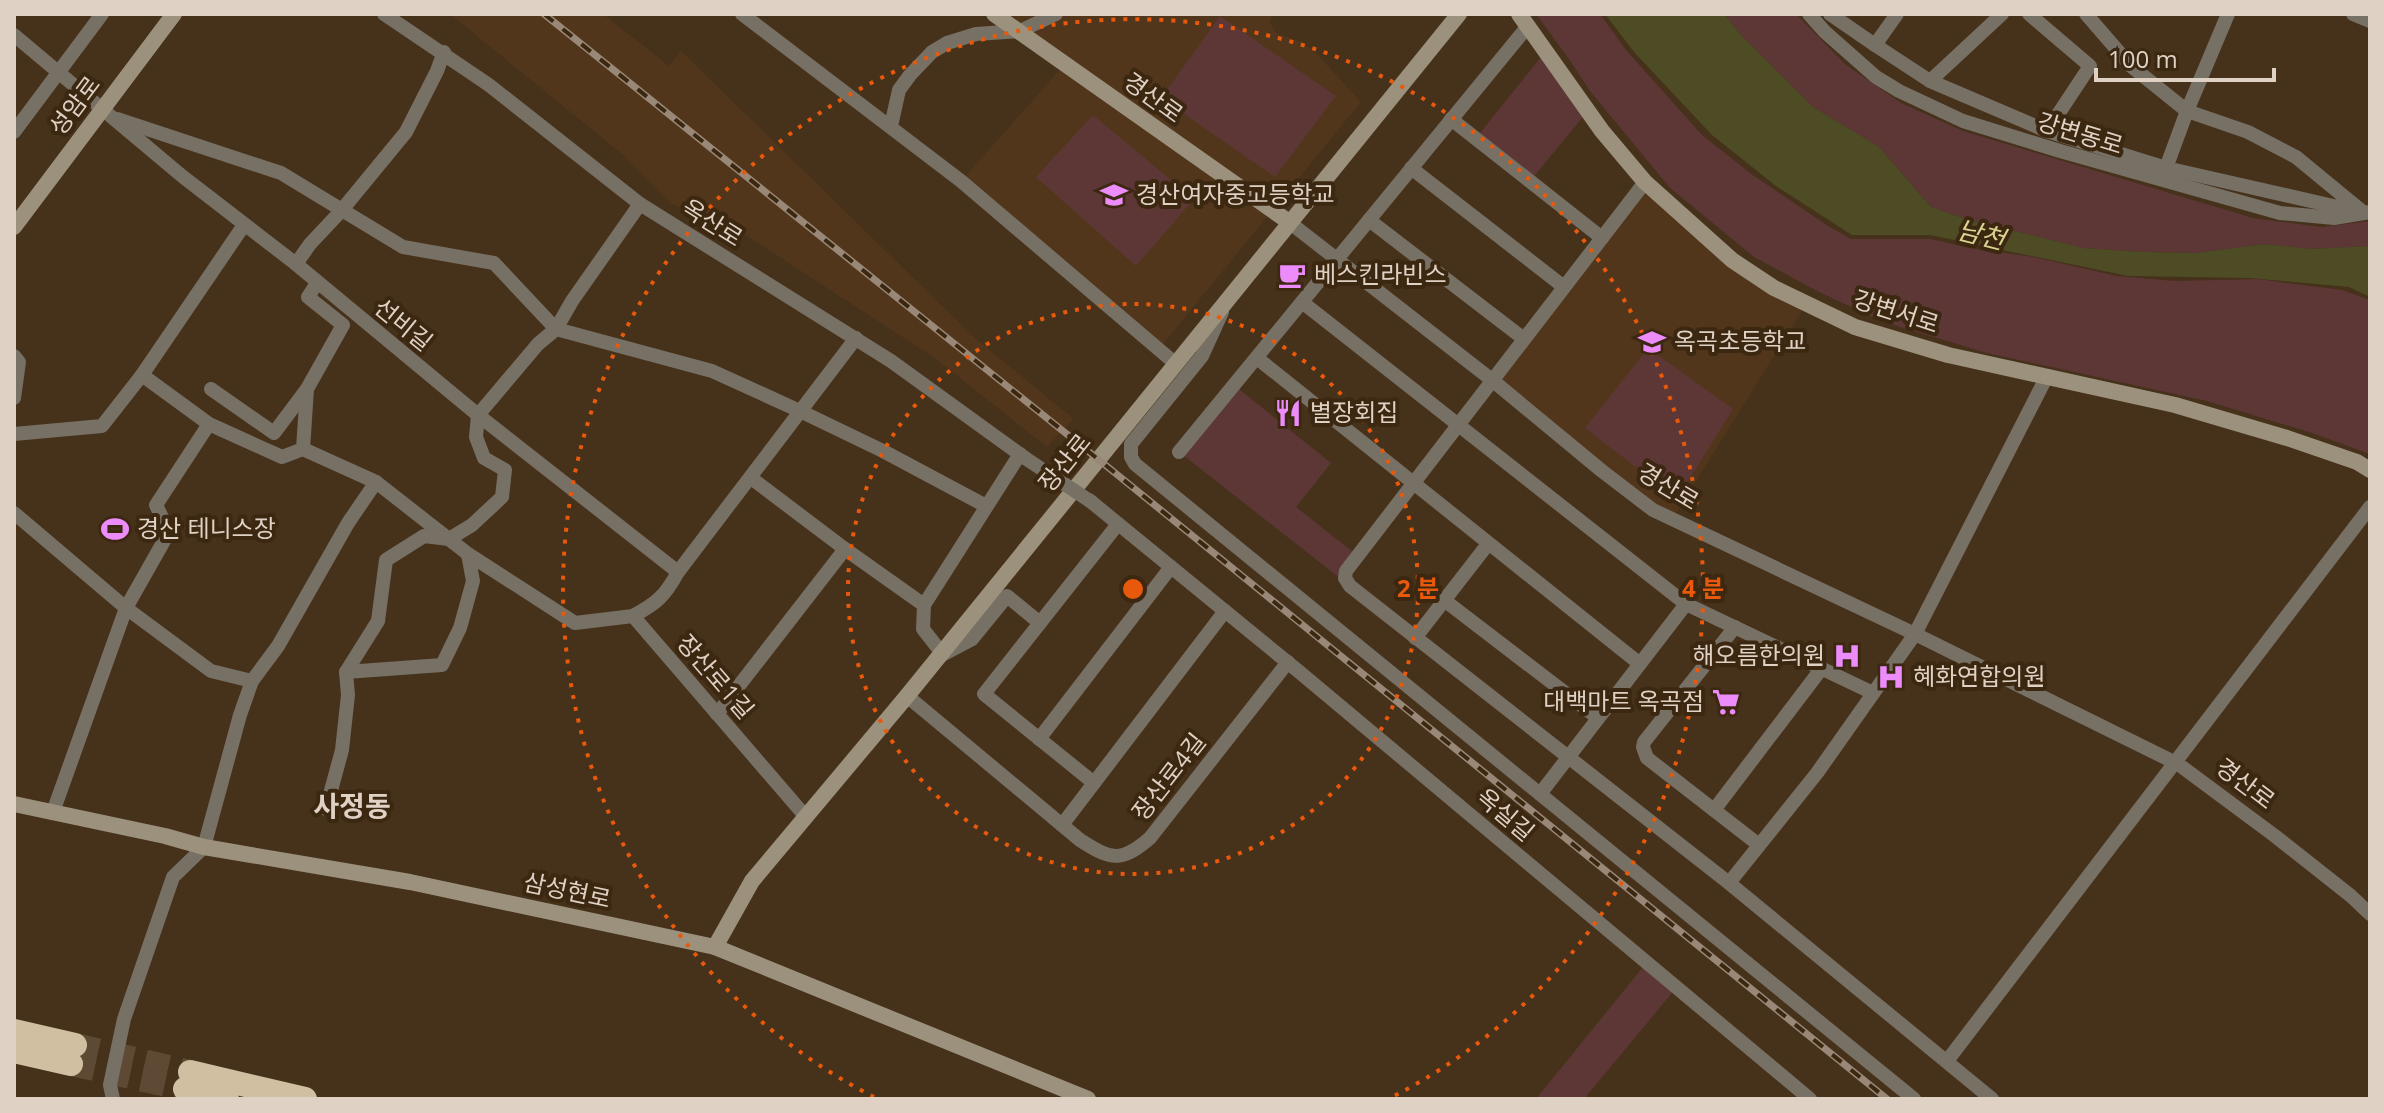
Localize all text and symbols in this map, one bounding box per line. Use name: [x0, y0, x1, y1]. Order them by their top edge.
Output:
scale bar: [2096, 32, 2274, 82]
text: 100 m: [2108, 42, 2178, 75]
street label: 경산로: [1117, 64, 1190, 130]
street label: 성암로: [41, 69, 107, 141]
street label: 강변동로: [2033, 104, 2127, 161]
place label: 경산여자중고등학교: [1136, 177, 1335, 210]
school or university icon: 경산여자중고등학교: [1099, 180, 1129, 210]
street label: 옥산로: [676, 190, 750, 253]
water label: 남천: [1954, 211, 2012, 258]
place label: 베스킨라빈스: [1314, 257, 1446, 290]
cafe icon: 베스킨라빈스: [1277, 260, 1307, 290]
street label: 강변서로: [1849, 281, 1944, 340]
street label: 선비길: [368, 290, 440, 358]
place label: 옥곡초등학교: [1674, 324, 1806, 357]
school or university icon: 옥곡초등학교: [1637, 327, 1667, 357]
place label: 별장회집: [1310, 395, 1398, 428]
restaurant icon: 별장회집: [1273, 398, 1303, 428]
street label: 장산로: [1030, 426, 1098, 498]
street label: 경산로: [1632, 455, 1706, 517]
place label: 경산 테니스장: [137, 511, 276, 544]
sports icon: 경산 테니스장: [100, 514, 130, 544]
text: 2 분: [1397, 571, 1439, 604]
text: 4 분: [1682, 571, 1724, 604]
centre of rings: [1119, 575, 1147, 603]
street label: 장산로1길: [670, 627, 762, 725]
place label: 해오름한의원: [1693, 638, 1825, 671]
hospital icon: 해오름한의원: [1832, 641, 1862, 671]
place label: 혜화연합의원: [1913, 659, 2045, 692]
hospital icon: 혜화연합의원: [1876, 662, 1906, 692]
place label: 대백마트 옥곡점: [1543, 684, 1704, 717]
supermarket icon: 대백마트 옥곡점: [1711, 687, 1741, 717]
street label: 장산로4길: [1123, 726, 1212, 826]
street label: 경산로: [2210, 750, 2282, 816]
street label: 옥실길: [1470, 780, 1542, 848]
district label: 사정동: [313, 786, 391, 824]
street label: 삼성현로: [521, 864, 614, 915]

